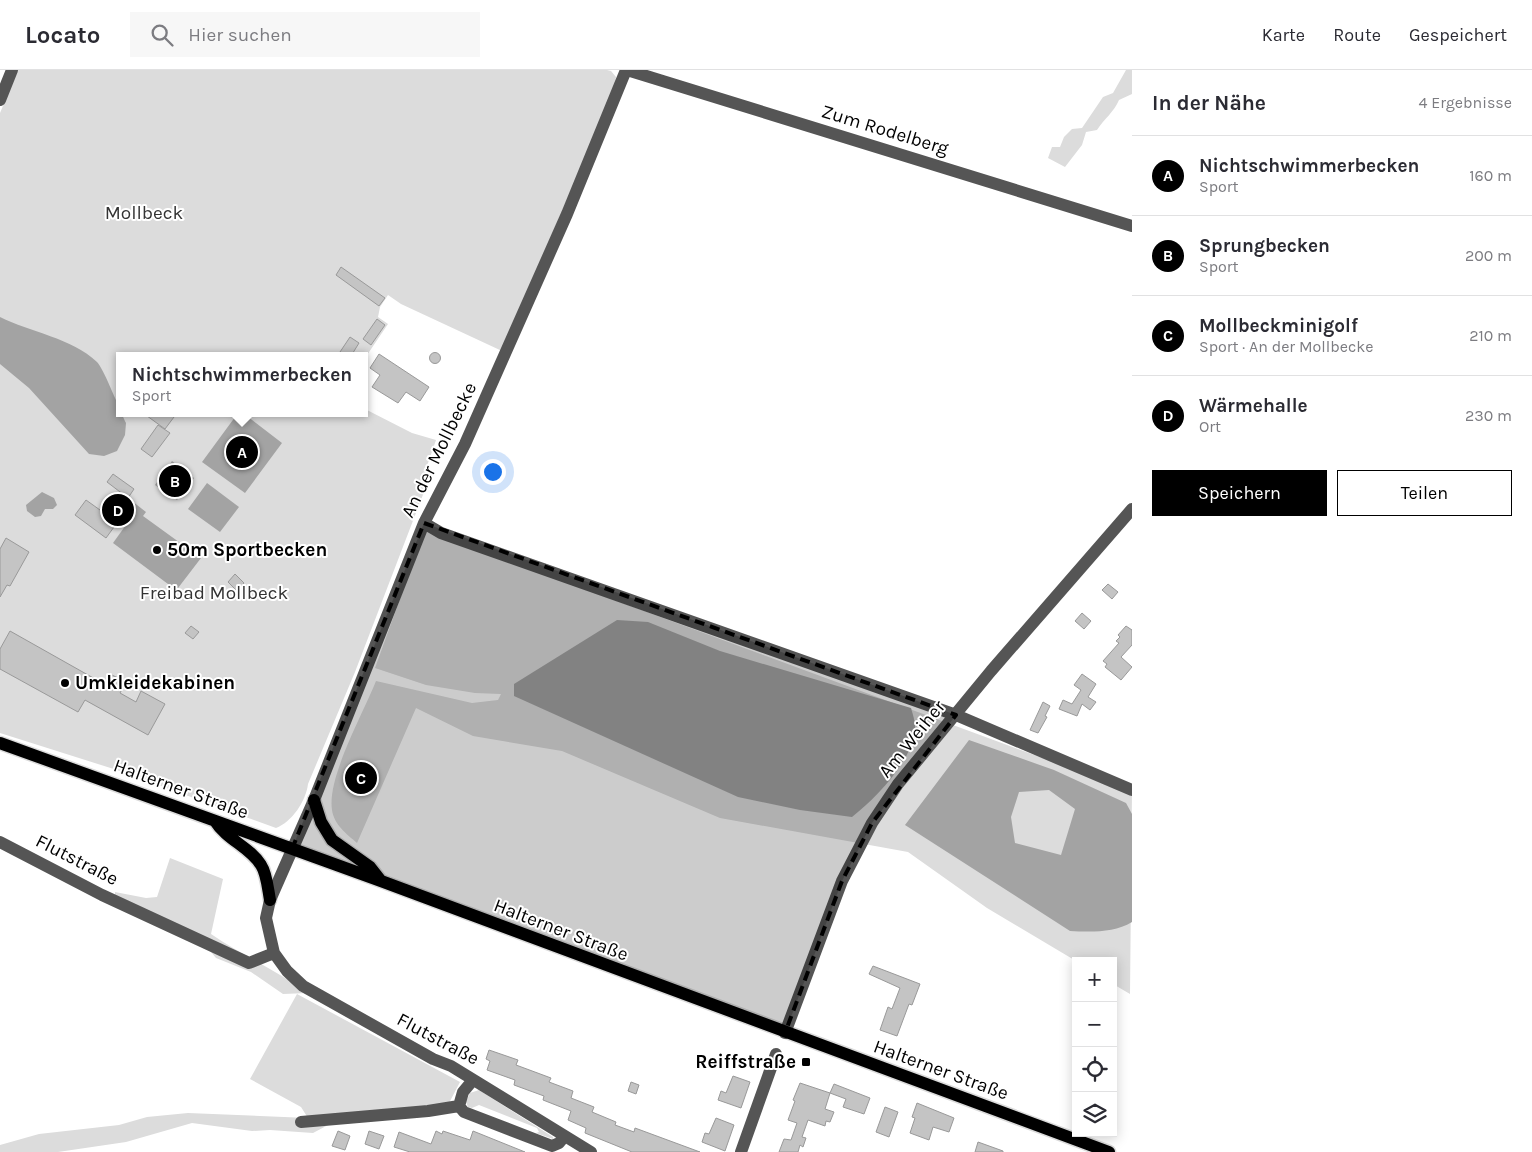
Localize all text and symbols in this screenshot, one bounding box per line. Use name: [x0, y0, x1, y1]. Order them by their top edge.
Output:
search box: [130, 12, 480, 57]
text: Locato: [25, 21, 100, 49]
icon: search: [148, 21, 176, 49]
text: Hier suchen: [188, 24, 292, 46]
text: Karte: [1262, 24, 1305, 46]
text: Route: [1333, 24, 1381, 46]
text: Gespeichert: [1409, 24, 1507, 46]
text: In der Nähe: [1152, 91, 1266, 115]
text: 4 Ergebnisse: [1419, 93, 1512, 112]
street label: Zum Rodelberg: [819, 100, 951, 160]
text: Nichtschwimmerbecken: [1199, 155, 1419, 177]
text: A: [1163, 166, 1173, 185]
text: 160 m: [1469, 166, 1512, 185]
text: Sport: [1199, 177, 1239, 196]
park label: Mollbeck: [105, 202, 184, 224]
text: Sprungbecken: [1199, 235, 1330, 257]
text: B: [1163, 246, 1173, 265]
text: 200 m: [1465, 246, 1512, 265]
text: Sport: [1199, 257, 1239, 276]
text: Mollbeckminigolf: [1199, 315, 1358, 337]
text: C: [1163, 326, 1173, 345]
text: 210 m: [1469, 326, 1512, 345]
text: Sport · An der Mollbecke: [1199, 337, 1373, 356]
popup: [116, 352, 368, 417]
text: Nichtschwimmerbecken: [132, 364, 352, 386]
street label: An der Mollbecke: [397, 379, 481, 521]
text: Sport: [132, 386, 171, 405]
text: Wärmehalle: [1199, 395, 1308, 417]
text: D: [1163, 406, 1173, 425]
text: 230 m: [1465, 406, 1512, 425]
text: Ort: [1199, 417, 1221, 436]
pin: A: [226, 433, 258, 471]
your location: [480, 459, 506, 485]
pin: B: [159, 462, 191, 500]
button: Speichern: [1152, 470, 1327, 516]
button: Teilen: [1337, 470, 1512, 516]
pin: D: [102, 491, 134, 529]
place label: 50m Sportbecken: [167, 539, 327, 561]
marker: 50m Sportbecken: [151, 544, 163, 556]
park label: Freibad Mollbeck: [140, 582, 288, 604]
place label: Umkleidekabinen: [75, 672, 235, 694]
marker: Umkleidekabinen: [59, 677, 71, 689]
street label: Am Weiher: [874, 696, 950, 782]
street label: Halterner Straße: [110, 754, 252, 824]
pin: C: [345, 759, 377, 797]
street label: Flutstraße: [32, 830, 122, 890]
street label: Halterner Straße: [491, 894, 631, 966]
map controls: [1072, 957, 1117, 1137]
button: +: [1072, 957, 1117, 1002]
button: −: [1072, 1002, 1117, 1047]
street label: Flutstraße: [393, 1008, 483, 1070]
street label: Halterner Straße: [870, 1035, 1012, 1105]
button: locate: [1072, 1047, 1117, 1092]
place label: Reiffstraße: [695, 1051, 796, 1073]
marker: Reiffstraße: [800, 1056, 812, 1068]
button: layers: [1072, 1092, 1117, 1137]

